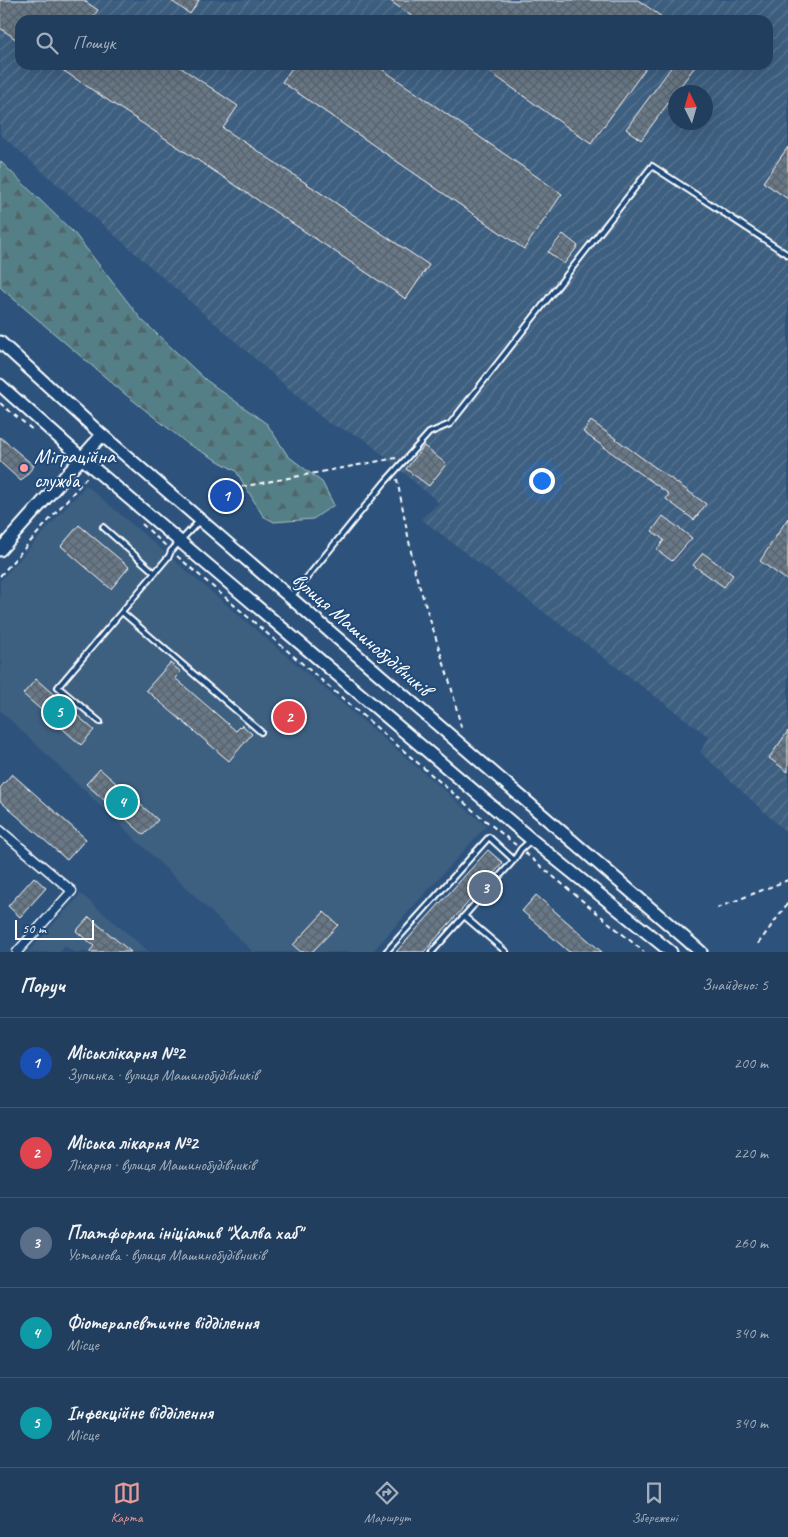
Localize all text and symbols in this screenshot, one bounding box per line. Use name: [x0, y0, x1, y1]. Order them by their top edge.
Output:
search box: [15, 15, 773, 70]
icon: search: [33, 29, 61, 57]
text: Пошук: [73, 31, 115, 55]
north arrow: [668, 85, 713, 130]
place label: Міграційна служба: [34, 443, 117, 493]
marker: Міграційна служба: [18, 462, 30, 474]
your location: [529, 468, 555, 494]
pin: 1: [210, 477, 242, 515]
street label: вулиця Машинобудівників: [287, 567, 440, 705]
pin: 5: [43, 693, 75, 731]
pin: 2: [273, 698, 305, 736]
pin: 4: [106, 783, 138, 821]
pin: 3: [469, 869, 501, 907]
scale bar: [15, 917, 94, 940]
text: 50 m: [22, 920, 46, 937]
text: Поруч: [20, 972, 65, 998]
text: Знайдено: 5: [702, 975, 768, 995]
text: Міськлікарня №2: [67, 1041, 185, 1065]
text: 1: [32, 1053, 40, 1073]
text: 200 m: [734, 1053, 768, 1073]
text: Зупинка · вулиця Машинобудівників: [67, 1065, 258, 1085]
text: Міська лікарня №2: [67, 1131, 198, 1155]
text: 2: [32, 1143, 40, 1163]
text: 220 m: [734, 1143, 768, 1163]
text: Лікарня · вулиця Машинобудівників: [67, 1155, 255, 1175]
text: Платформа ініціатив "Халва хаб": [67, 1221, 302, 1245]
text: 3: [32, 1233, 40, 1253]
text: 260 m: [734, 1233, 768, 1253]
text: Установа · вулиця Машинобудівників: [67, 1245, 265, 1265]
text: Фіотерапевтичне відділення: [67, 1311, 259, 1335]
text: 4: [32, 1323, 40, 1343]
text: 340 m: [734, 1323, 768, 1343]
text: Місце: [67, 1335, 99, 1355]
text: Інфекційне відділення: [67, 1401, 213, 1425]
text: 5: [33, 1413, 39, 1433]
text: 340 m: [734, 1413, 768, 1433]
text: Місце: [67, 1425, 99, 1445]
tab: Карта: [111, 1479, 143, 1526]
tab: Маршрут: [364, 1479, 410, 1526]
tab: Збережені: [632, 1479, 677, 1526]

